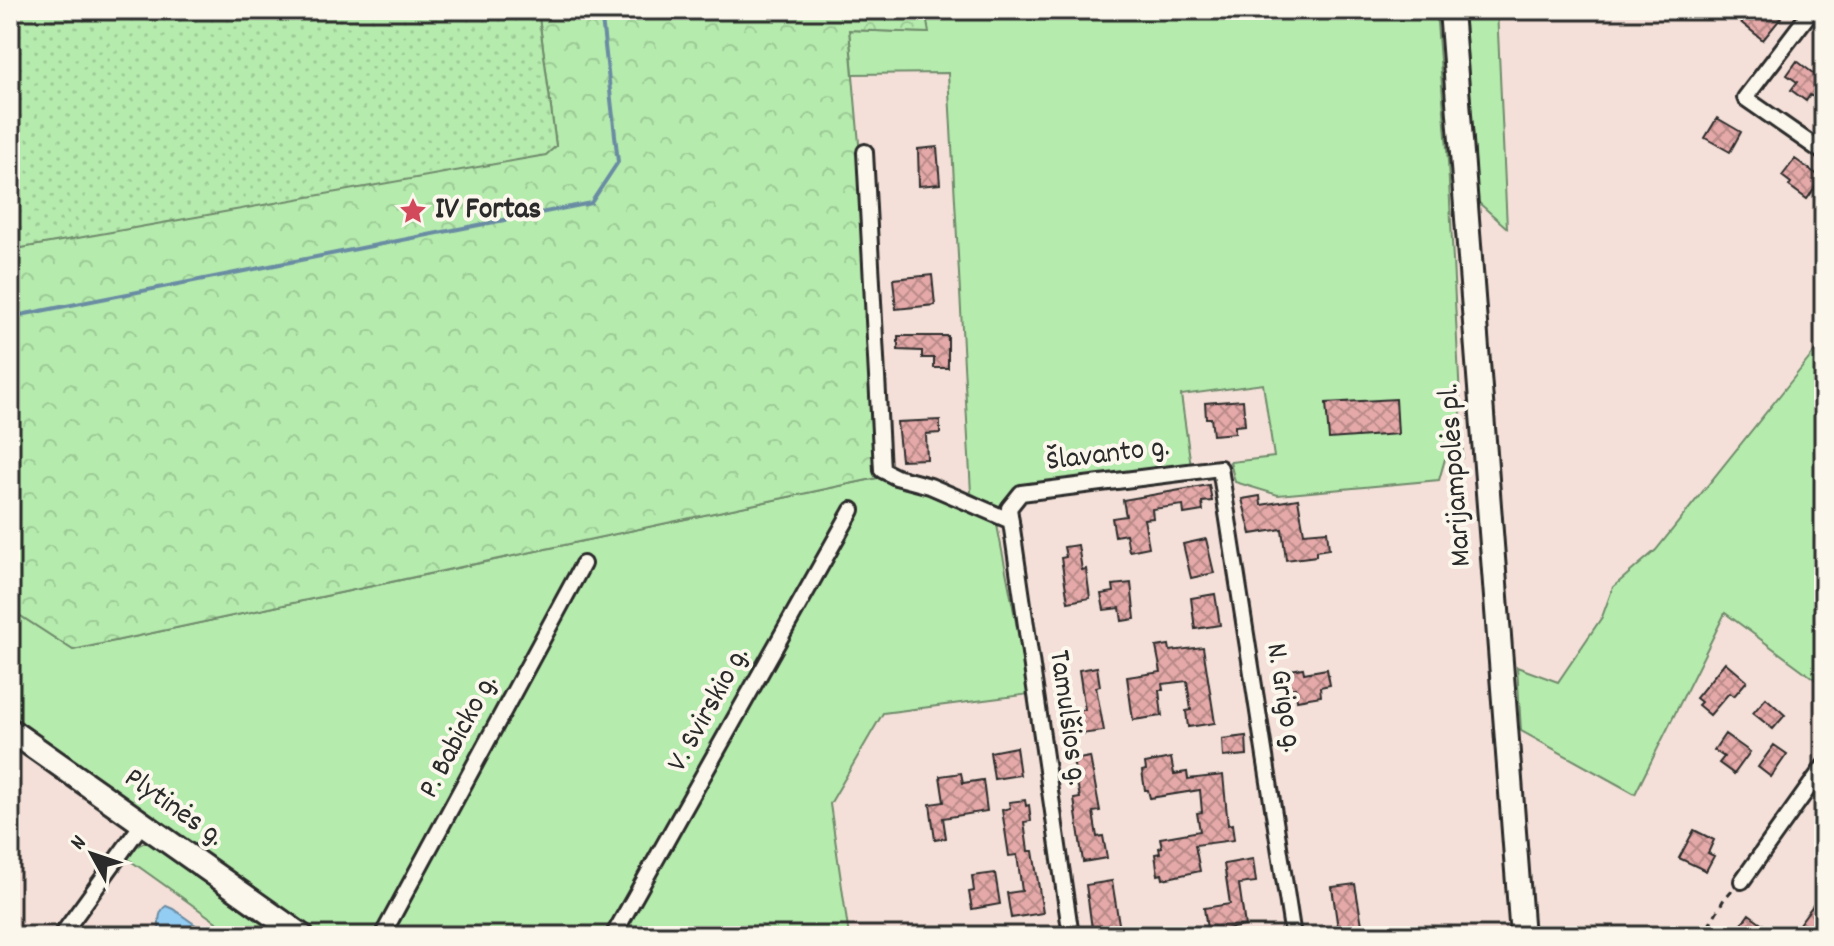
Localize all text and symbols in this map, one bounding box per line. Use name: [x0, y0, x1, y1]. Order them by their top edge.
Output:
place label: IV Fortas: [435, 190, 541, 233]
place icon: IV Fortas: [398, 196, 428, 226]
street label: Marijampolės pl.: [1429, 382, 1485, 568]
street label: Šlavanto g.: [1044, 427, 1172, 485]
street label: V. Svirskio g.: [658, 639, 762, 781]
street label: N. Grigo g.: [1252, 640, 1312, 756]
street label: Tamulšios g.: [1035, 648, 1097, 788]
street label: P. Babicko g.: [409, 667, 511, 807]
street label: Plytinės g.: [114, 759, 232, 859]
north arrow: [52, 814, 132, 894]
text: N: [64, 829, 95, 858]

